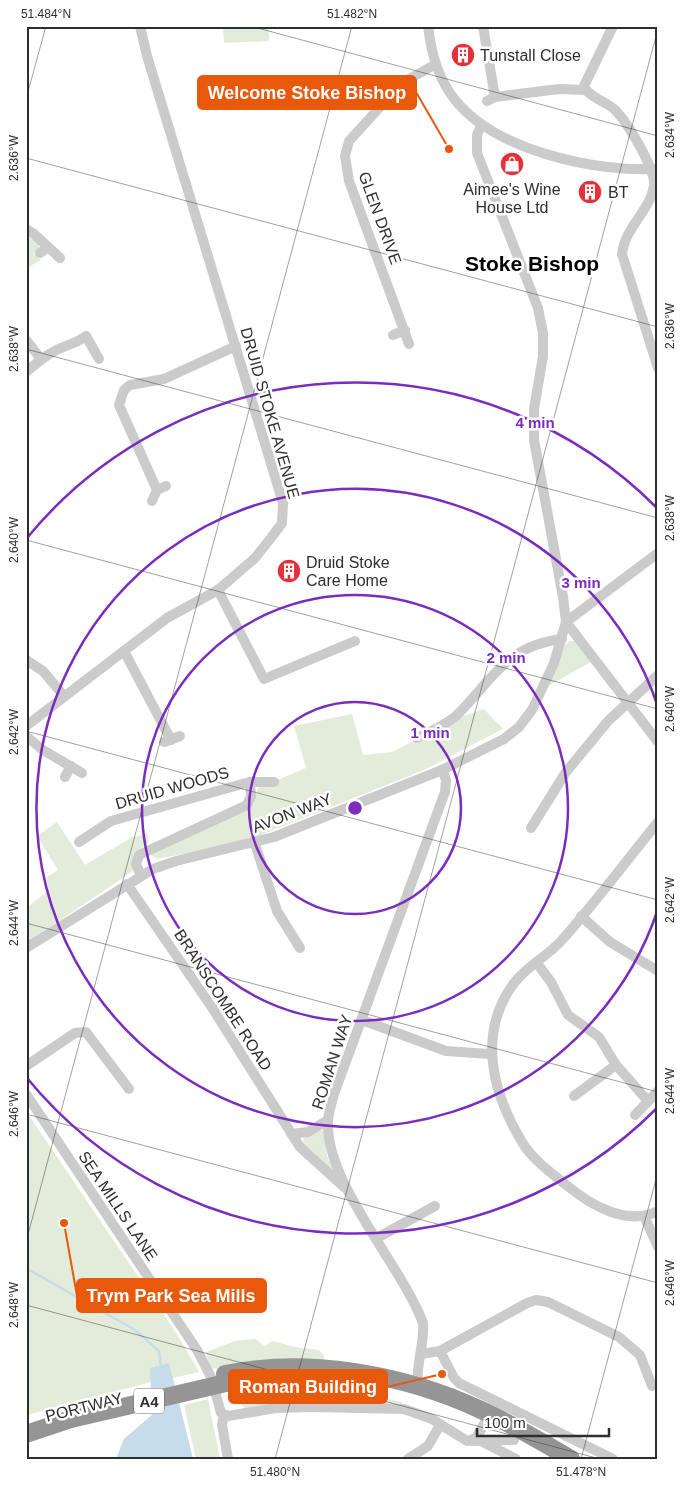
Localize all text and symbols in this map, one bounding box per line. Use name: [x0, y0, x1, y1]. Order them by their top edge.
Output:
text: 51.484°N: [21, 7, 71, 21]
text: 51.482°N: [327, 7, 377, 21]
building icon: Tunstall Close: [450, 42, 476, 68]
place label: Tunstall Close: [480, 47, 581, 64]
callout: Welcome Stoke Bishop: [198, 76, 416, 109]
text: Welcome Stoke Bishop: [208, 83, 406, 103]
text: 2.634°W: [663, 111, 677, 158]
text: 2.636°W: [7, 134, 21, 181]
shop icon: Aimee's Wine House Ltd: [499, 151, 525, 177]
street label: GLEN DRIVE: [355, 170, 405, 266]
building icon: BT: [577, 179, 603, 205]
place label: Aimee's Wine House Ltd: [463, 181, 561, 216]
place label: BT: [608, 184, 629, 201]
district label: Stoke Bishop: [465, 252, 599, 275]
text: 2.636°W: [663, 302, 677, 349]
text: 2.638°W: [7, 325, 21, 372]
street label: DRUID STOKE AVENUE: [237, 325, 303, 501]
text: 4 min: [515, 414, 555, 431]
text: 2.638°W: [663, 494, 677, 541]
text: 2.640°W: [7, 516, 21, 563]
place label: Druid Stoke Care Home: [306, 554, 390, 589]
building icon: Druid Stoke Care Home: [276, 558, 302, 584]
text: 3 min: [561, 574, 601, 591]
text: 2 min: [486, 649, 526, 666]
text: 2.640°W: [663, 685, 677, 732]
text: 2.642°W: [7, 708, 21, 755]
text: 1 min: [410, 724, 450, 741]
street label: DRUID WOODS: [113, 764, 231, 812]
street label: AVON WAY: [250, 790, 334, 836]
centre of rings: [346, 799, 364, 817]
text: 2.642°W: [663, 876, 677, 923]
text: 2.644°W: [7, 899, 21, 946]
street label: BRANSCOMBE ROAD: [171, 926, 275, 1074]
street label: ROMAN WAY: [309, 1012, 355, 1112]
text: 2.644°W: [663, 1067, 677, 1114]
text: 2.646°W: [7, 1090, 21, 1137]
street label: SEA MILLS LANE: [75, 1148, 161, 1264]
text: 2.646°W: [663, 1259, 677, 1306]
callout: Trym Park Sea Mills: [77, 1279, 266, 1312]
text: 2.648°W: [7, 1281, 21, 1328]
text: Trym Park Sea Mills: [86, 1286, 256, 1306]
callout: Roman Building: [229, 1370, 387, 1403]
text: Roman Building: [239, 1377, 377, 1397]
road number: A4: [134, 1388, 164, 1414]
street label: PORTWAY: [44, 1389, 125, 1425]
scale bar: [477, 1405, 609, 1437]
text: 100 m: [484, 1414, 526, 1431]
text: 51.480°N: [250, 1465, 300, 1479]
text: 51.478°N: [556, 1465, 606, 1479]

